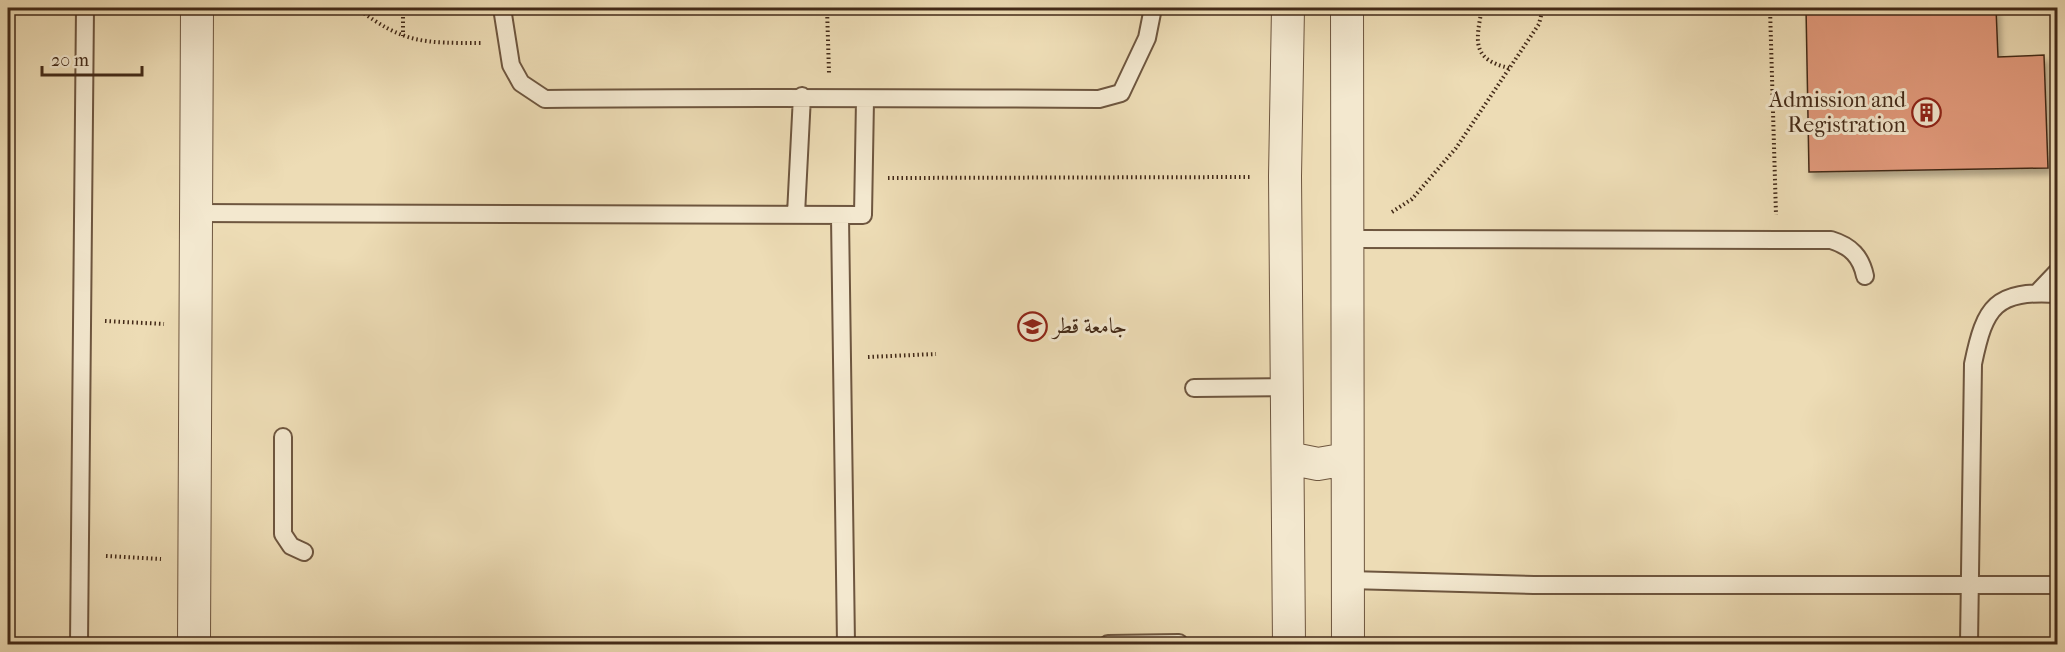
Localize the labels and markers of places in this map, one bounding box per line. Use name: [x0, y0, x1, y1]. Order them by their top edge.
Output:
place label: Admission and Registration: [1768, 87, 1907, 138]
building icon: Admission and Registration: [1911, 97, 1943, 129]
school or university icon: جامعة قطر: [1016, 310, 1048, 342]
place label: جامعة قطر: [1051, 313, 1127, 340]

